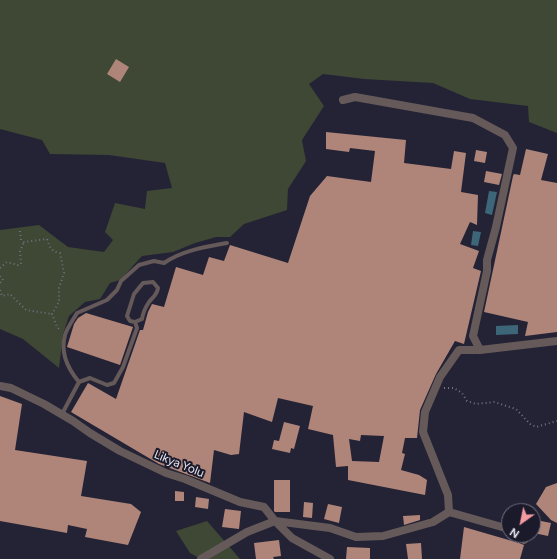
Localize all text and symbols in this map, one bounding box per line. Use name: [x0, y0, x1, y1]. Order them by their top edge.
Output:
street label: Likya Yolu: [152, 447, 206, 481]
north arrow: [501, 503, 541, 543]
text: N: [508, 525, 522, 540]

